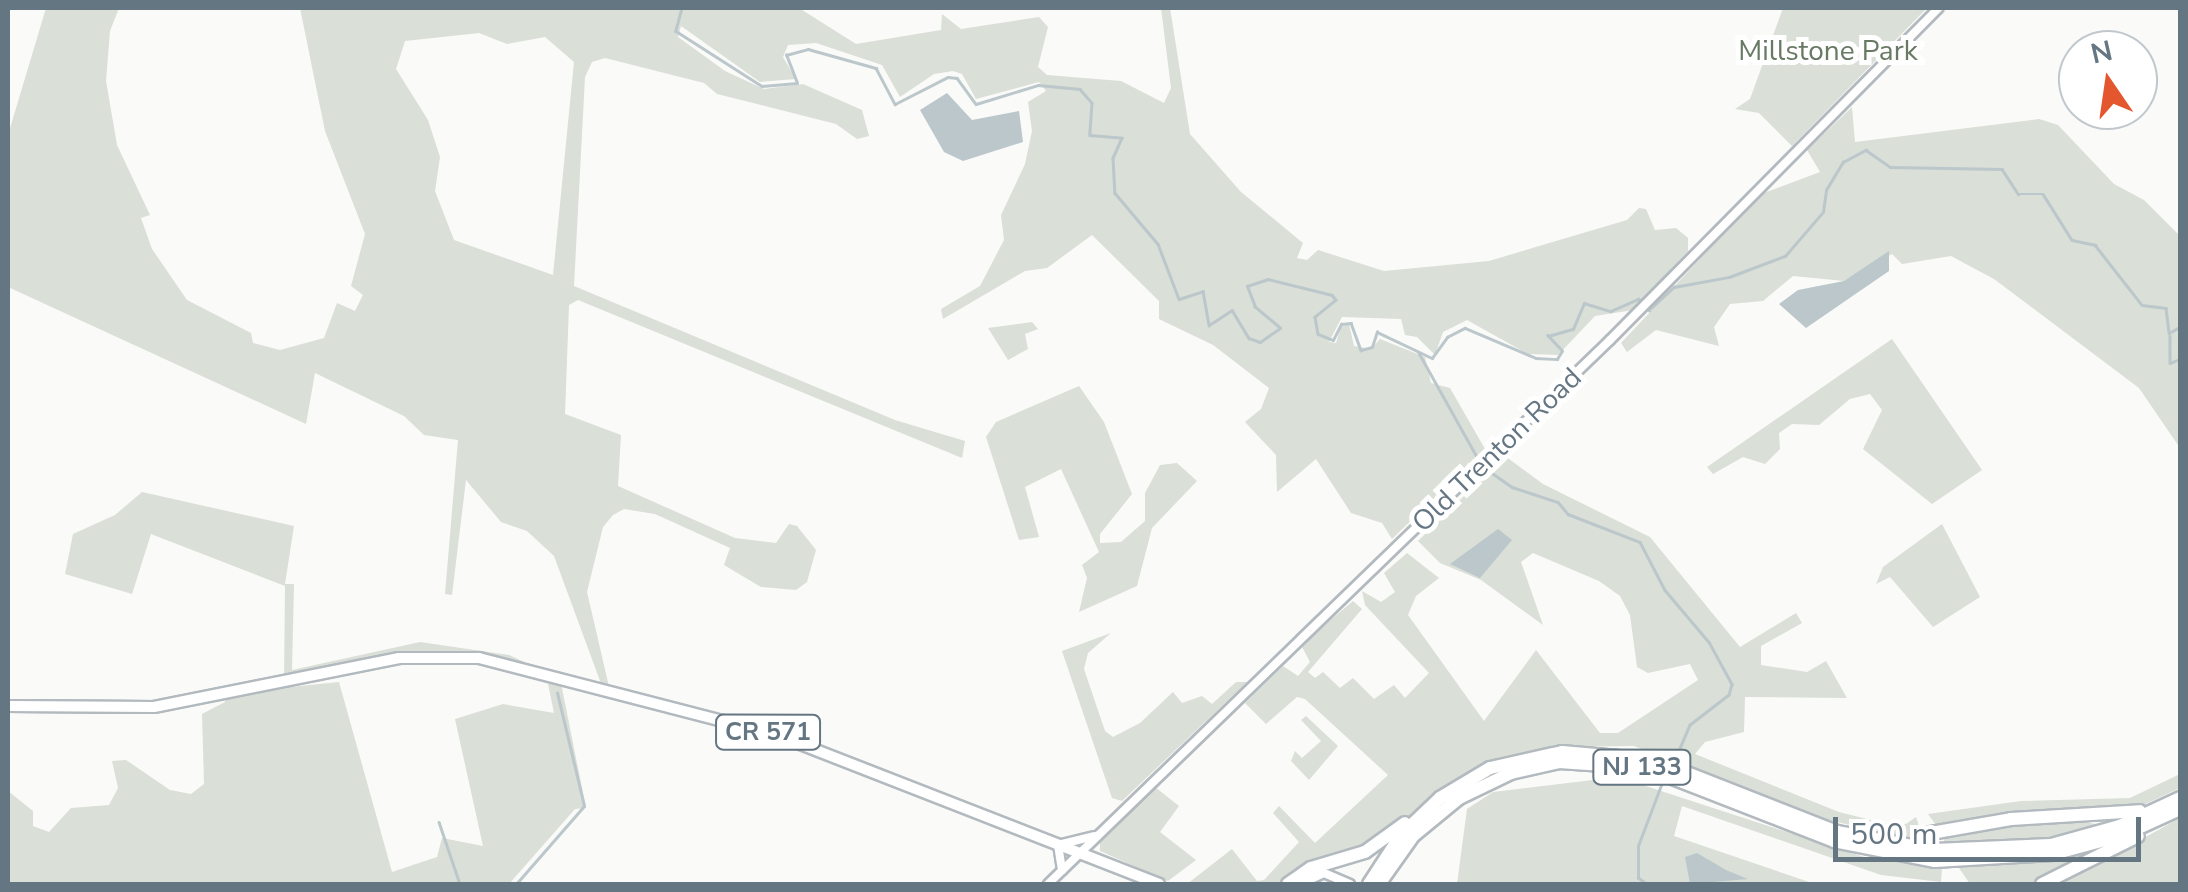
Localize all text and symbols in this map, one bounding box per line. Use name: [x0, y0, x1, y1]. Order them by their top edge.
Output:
north arrow: [2058, 30, 2158, 130]
text: N: [2087, 32, 2116, 74]
park label: Millstone Park: [1738, 34, 1918, 68]
street label: Old Trenton Road: [1405, 361, 1589, 539]
road number: CR 571: [713, 712, 823, 752]
road number: NJ 133: [1592, 747, 1692, 787]
scale bar: [1838, 797, 2146, 859]
text: 500 m: [1850, 814, 1937, 855]

